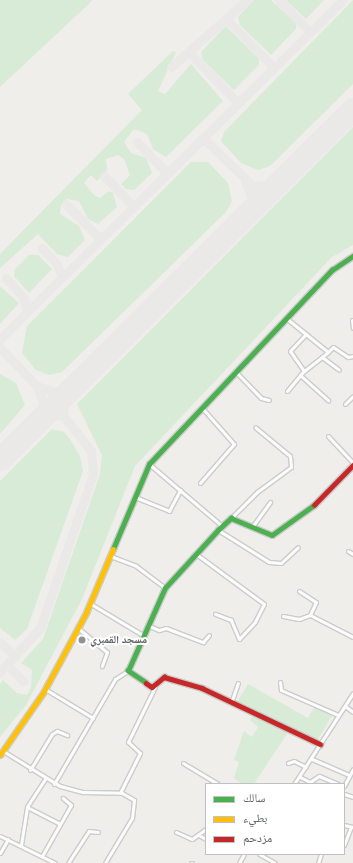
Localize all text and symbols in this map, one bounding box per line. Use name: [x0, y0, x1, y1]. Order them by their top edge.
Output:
place label: مسجد القمبري: [90, 633, 147, 647]
marker: مسجد القمبري: [77, 635, 87, 645]
legend: [205, 783, 345, 855]
text: سالك: [243, 791, 265, 805]
text: بطيء: [243, 811, 267, 825]
text: مزدحم: [243, 831, 272, 845]

